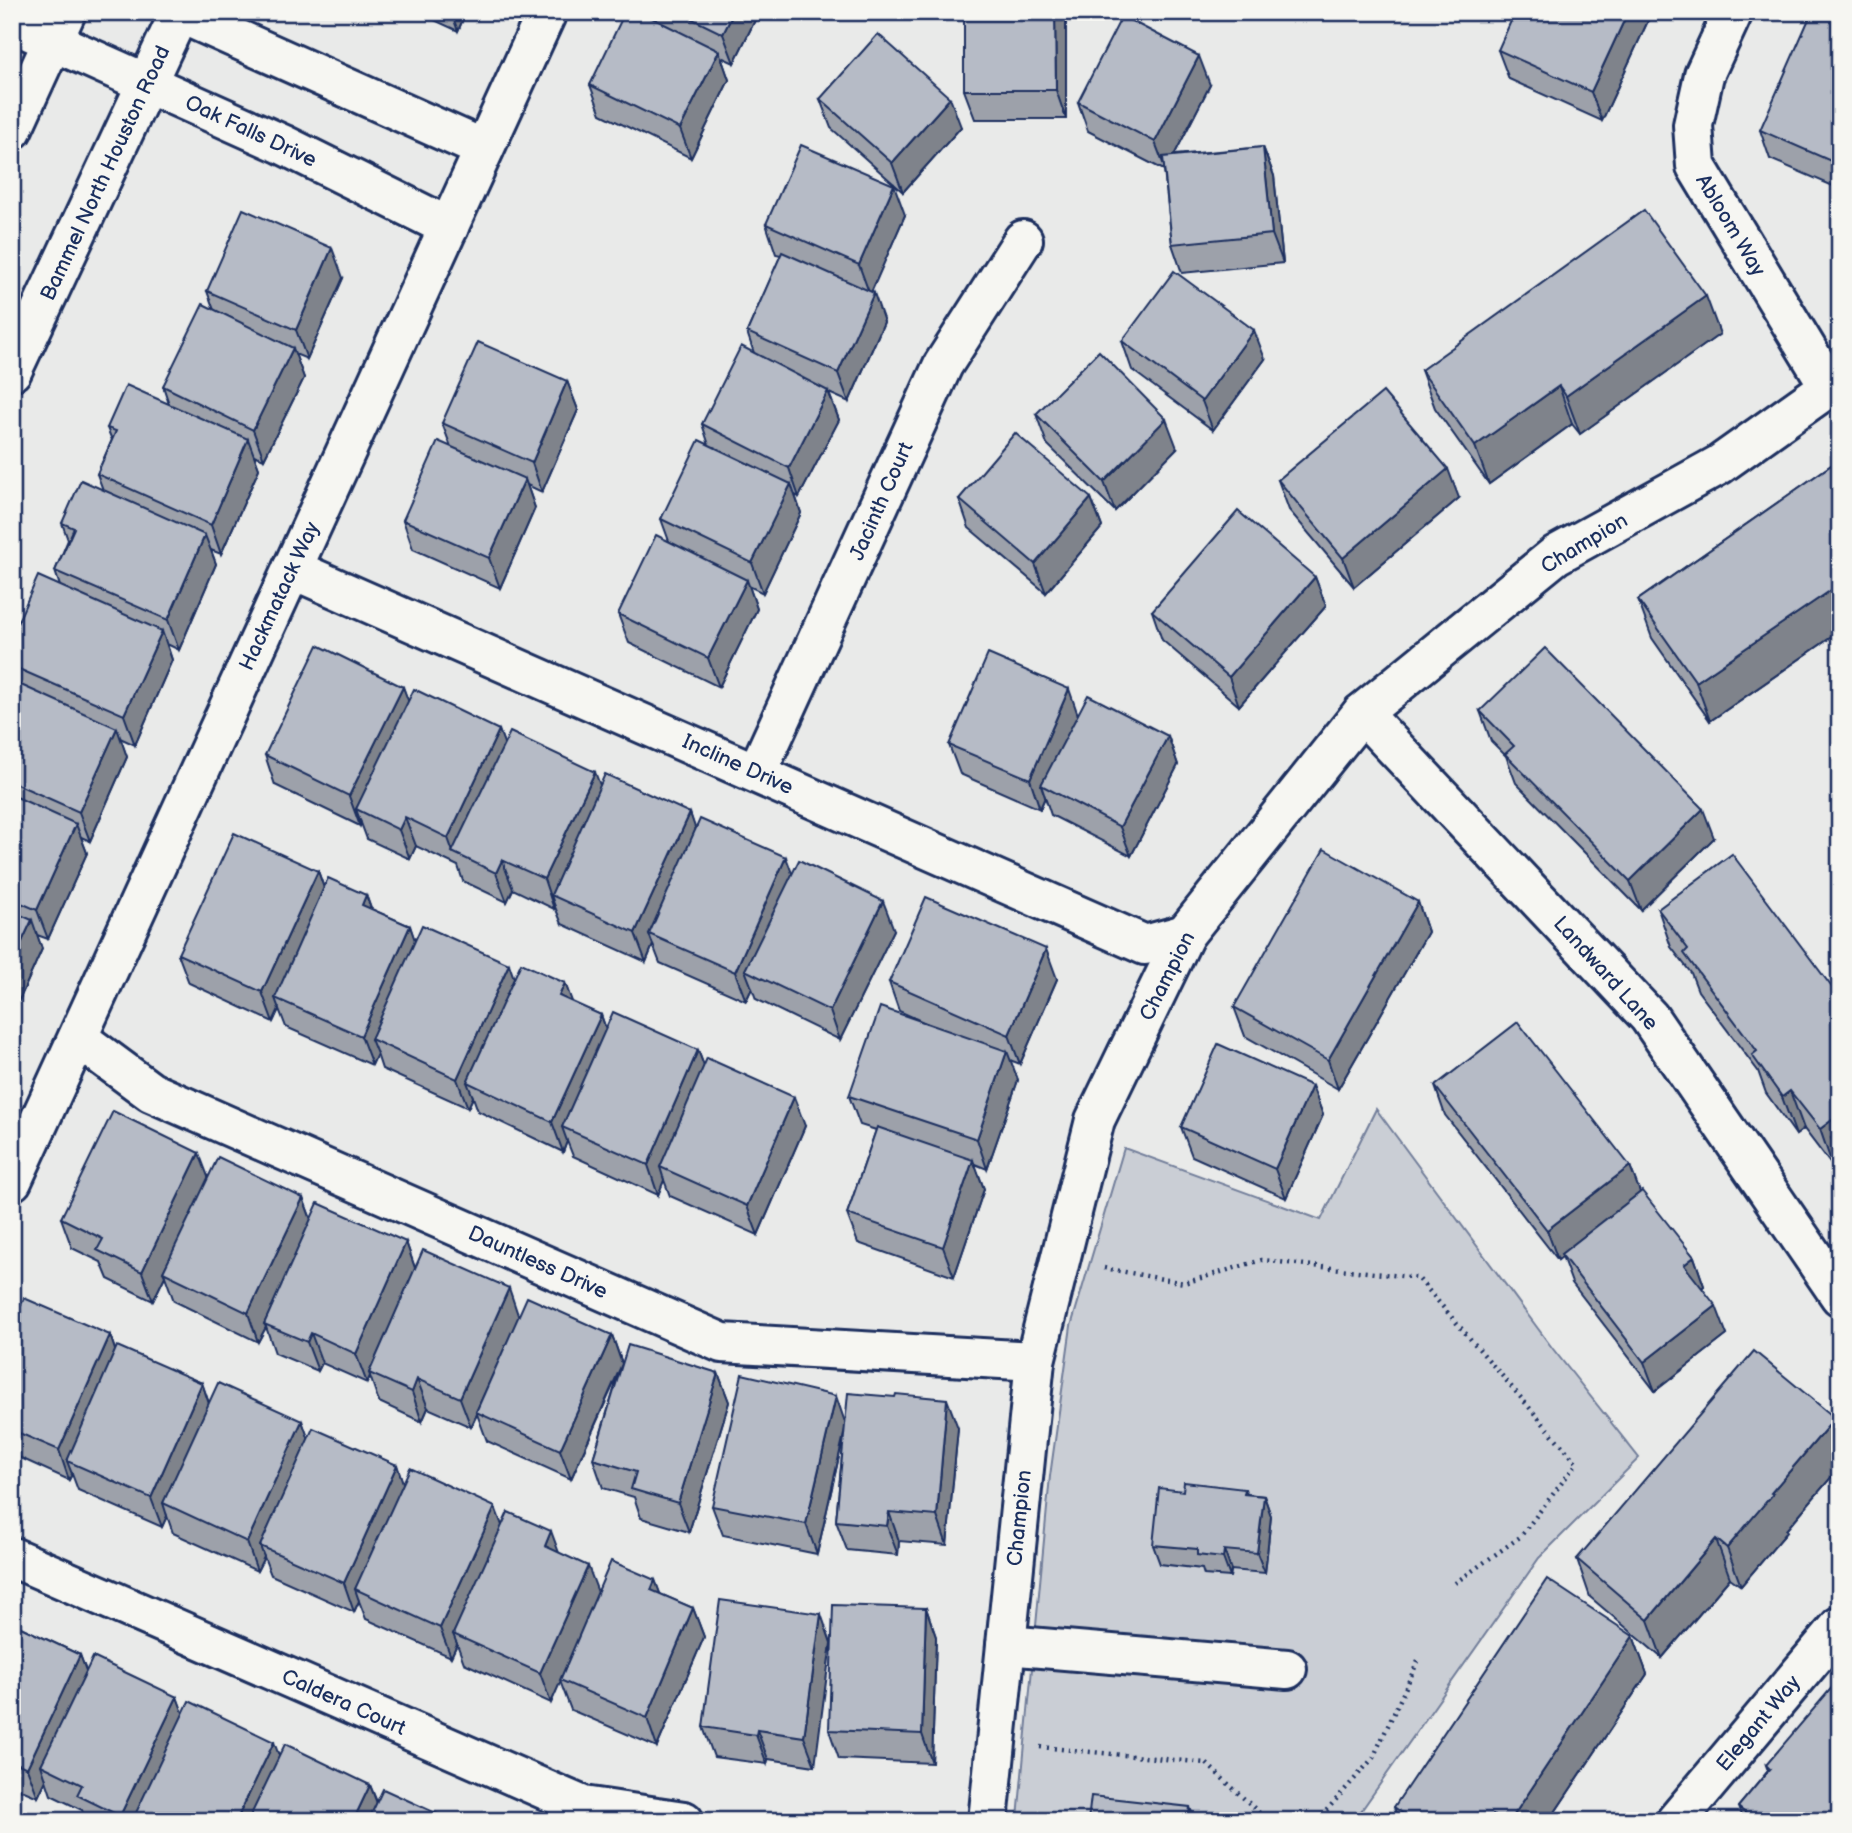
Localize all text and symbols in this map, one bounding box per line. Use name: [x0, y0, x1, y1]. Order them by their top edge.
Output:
street label: Bammel North Houston Road: [35, 42, 176, 305]
street label: Oak Falls Drive: [181, 90, 320, 173]
street label: Abloom Way: [1690, 170, 1771, 281]
street label: Jacinth Court: [844, 438, 919, 564]
street label: Champion: [1536, 508, 1632, 579]
street label: Hackmatack Way: [234, 517, 325, 675]
street label: Incline Drive: [679, 729, 797, 800]
street label: Landward Lane: [1548, 911, 1663, 1035]
street label: Champion: [1134, 927, 1201, 1025]
street label: Dauntless Drive: [464, 1221, 611, 1304]
street label: Champion: [1002, 1469, 1037, 1567]
street label: Caldera Court: [278, 1664, 410, 1741]
street label: Elegant Way: [1711, 1670, 1806, 1776]

